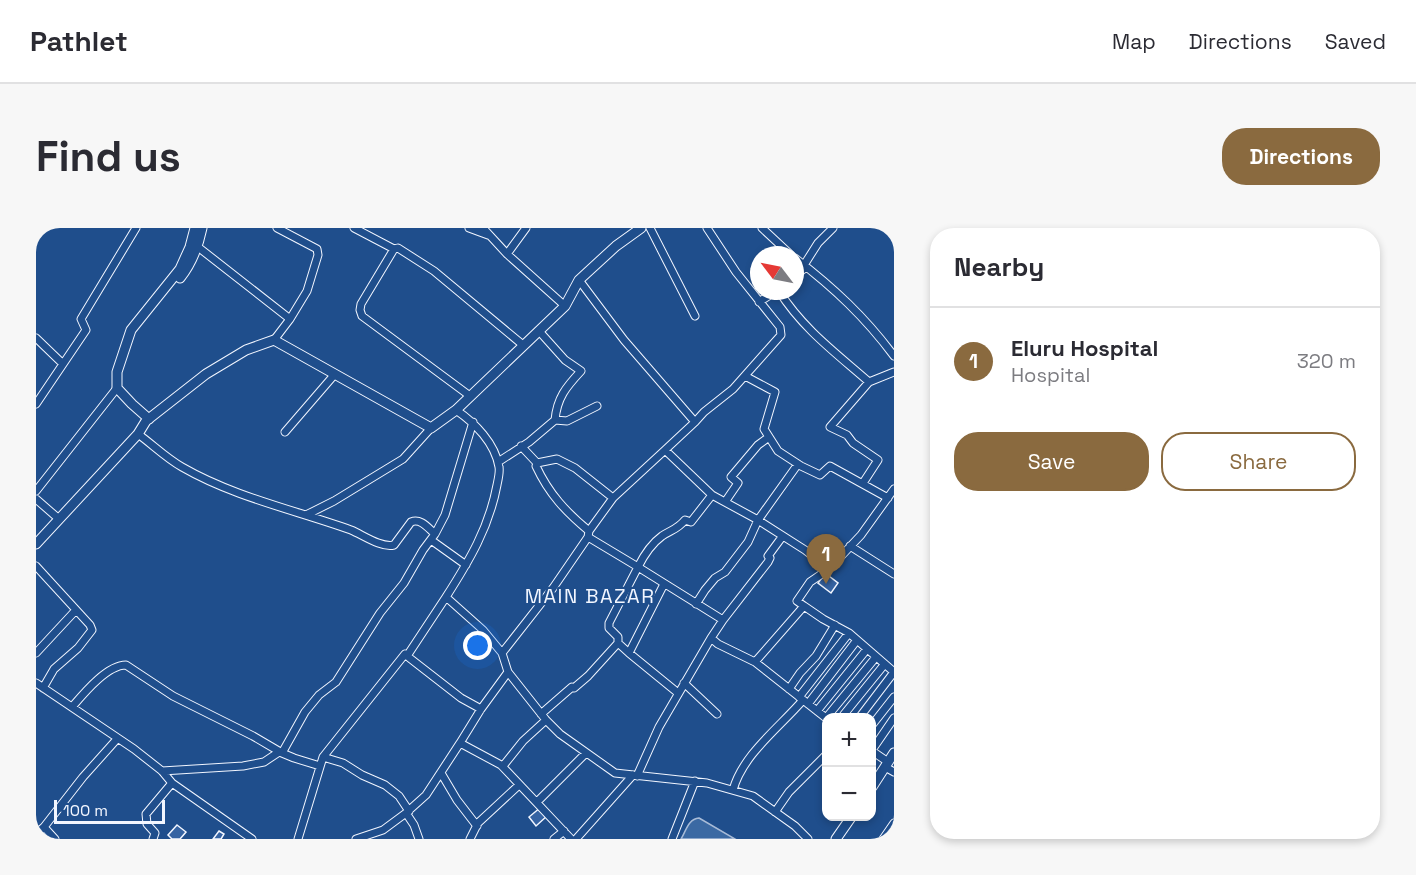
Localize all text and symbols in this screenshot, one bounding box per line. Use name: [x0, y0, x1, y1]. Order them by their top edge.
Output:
text: Pathlet: [30, 23, 128, 59]
text: Map: [1112, 28, 1156, 55]
text: Directions: [1189, 28, 1292, 55]
text: Saved: [1325, 28, 1386, 55]
button: Directions: [1222, 128, 1380, 185]
text: Find us: [36, 130, 181, 183]
north arrow: [750, 246, 804, 300]
text: Nearby: [954, 250, 1044, 284]
text: Eluru Hospital: [1011, 334, 1158, 362]
text: 1: [969, 348, 978, 374]
text: 320 m: [1297, 348, 1356, 374]
text: Hospital: [1011, 362, 1090, 388]
button: Save: [954, 432, 1149, 491]
button: Share: [1161, 432, 1356, 491]
pin: 1: [806, 534, 846, 584]
district label: MAIN BAZAR: [525, 583, 655, 609]
your location: [463, 631, 492, 660]
map controls: [822, 713, 876, 821]
button: +: [822, 713, 876, 767]
button: −: [822, 767, 876, 821]
scale bar: [54, 797, 165, 824]
text: 100 m: [63, 800, 108, 821]

